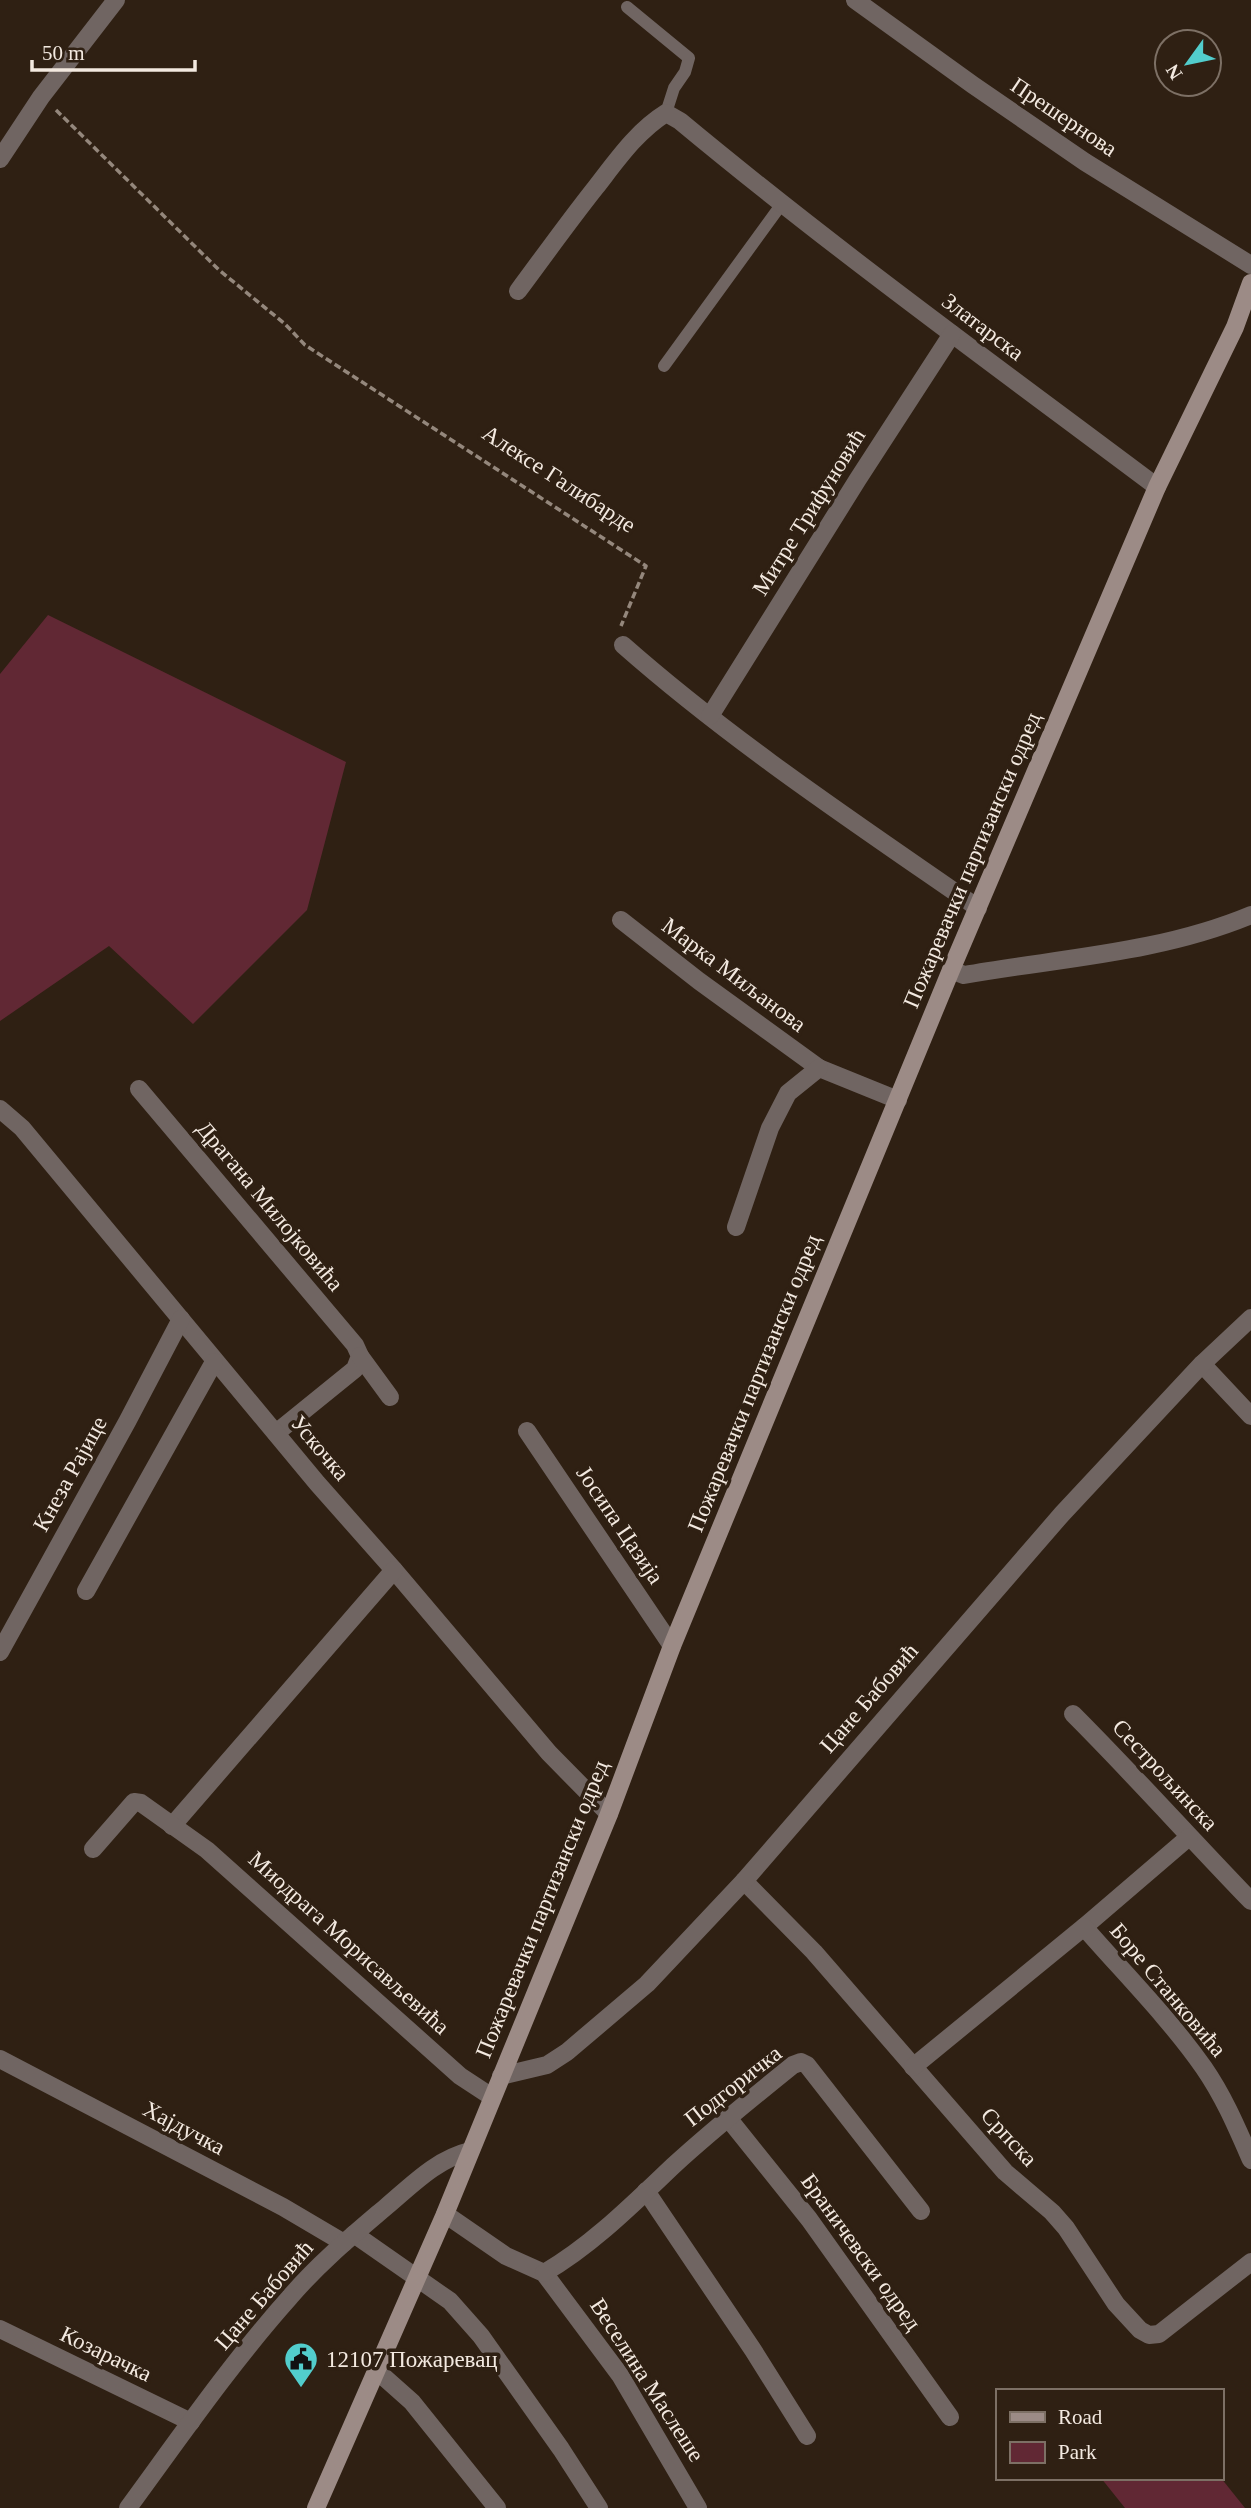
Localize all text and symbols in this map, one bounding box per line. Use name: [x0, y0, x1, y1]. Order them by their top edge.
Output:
scale bar: [32, 28, 194, 72]
north arrow: [1153, 28, 1223, 98]
text: 50 m: [42, 41, 85, 65]
text: N: [1161, 60, 1187, 83]
street label: Прешернова: [1006, 72, 1122, 162]
street label: Златарска: [937, 288, 1029, 366]
street label: Алексе Галибарде: [478, 420, 640, 538]
street label: Митре Трифуновић: [748, 424, 871, 600]
street label: Пожаревачки партизански одред: [898, 708, 1046, 1012]
street label: Марка Миљанова: [657, 913, 811, 1037]
street label: Драгана Милојковића: [192, 1116, 348, 1296]
street label: Пожаревачки партизански одред: [683, 1230, 825, 1535]
street label: Ускочка: [286, 1410, 354, 1486]
street label: Кнеза Рајице: [28, 1412, 112, 1536]
street label: Јосипа Цазија: [571, 1461, 669, 1589]
street label: Цане Бабовић: [815, 1638, 923, 1758]
street label: Сестрољинска: [1107, 1714, 1223, 1836]
street label: Пожаревачки партизански одред: [471, 1756, 613, 2061]
street label: Миодрага Морисављевића: [244, 1846, 454, 2040]
street label: Боре Станковића: [1105, 1918, 1231, 2062]
street label: Подгоричка: [680, 2040, 786, 2132]
street label: Хајдучка: [139, 2096, 229, 2160]
street label: Српска: [976, 2103, 1042, 2171]
street label: Браничевски одред: [796, 2169, 926, 2335]
street label: Цане Бабовић: [210, 2235, 318, 2355]
street label: Веселина Маслеше: [585, 2294, 709, 2466]
street label: Козарачка: [56, 2321, 156, 2387]
public building icon: 12107 Пожаревац: [282, 2340, 320, 2389]
place label: 12107 Пожаревац: [326, 2347, 498, 2372]
legend: [996, 2389, 1223, 2480]
text: Road: [1058, 2405, 1103, 2429]
text: Park: [1058, 2440, 1097, 2464]

